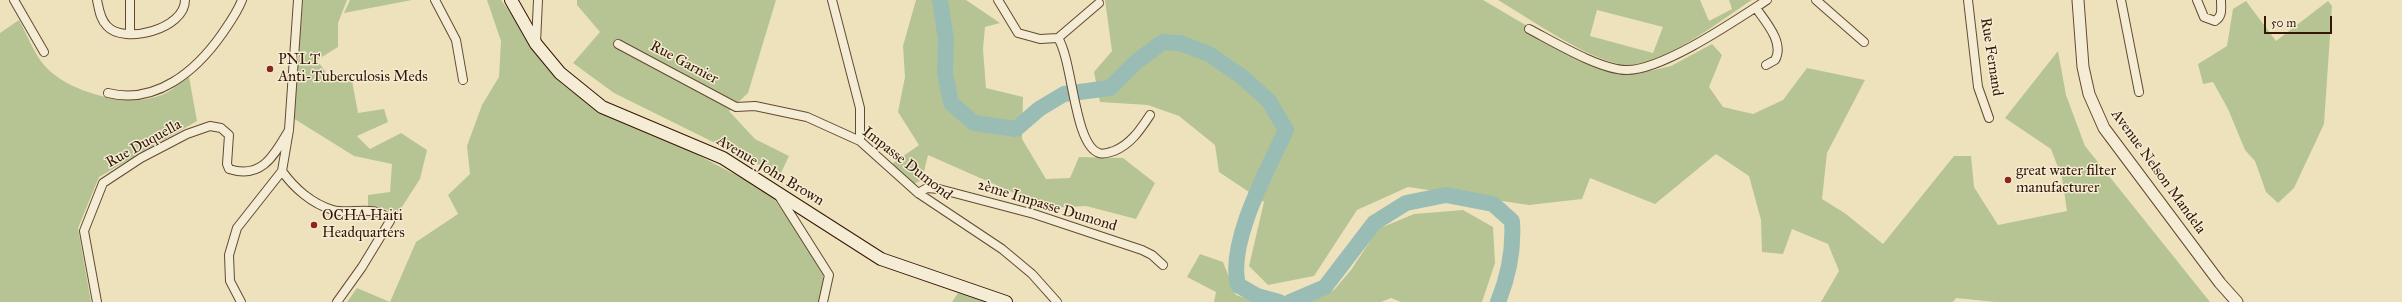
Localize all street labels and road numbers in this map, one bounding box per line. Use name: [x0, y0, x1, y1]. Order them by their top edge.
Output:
street label: Rue Fernand: [1976, 16, 2006, 98]
street label: Rue Garnier: [647, 37, 721, 89]
street label: Avenue Nelson Mandela: [2107, 106, 2209, 238]
street label: Rue Duquella: [103, 116, 185, 172]
street label: Impasse Dumond: [859, 123, 955, 205]
street label: Avenue John Brown: [713, 132, 827, 210]
street label: 2ème Impasse Dumond: [975, 176, 1119, 236]

